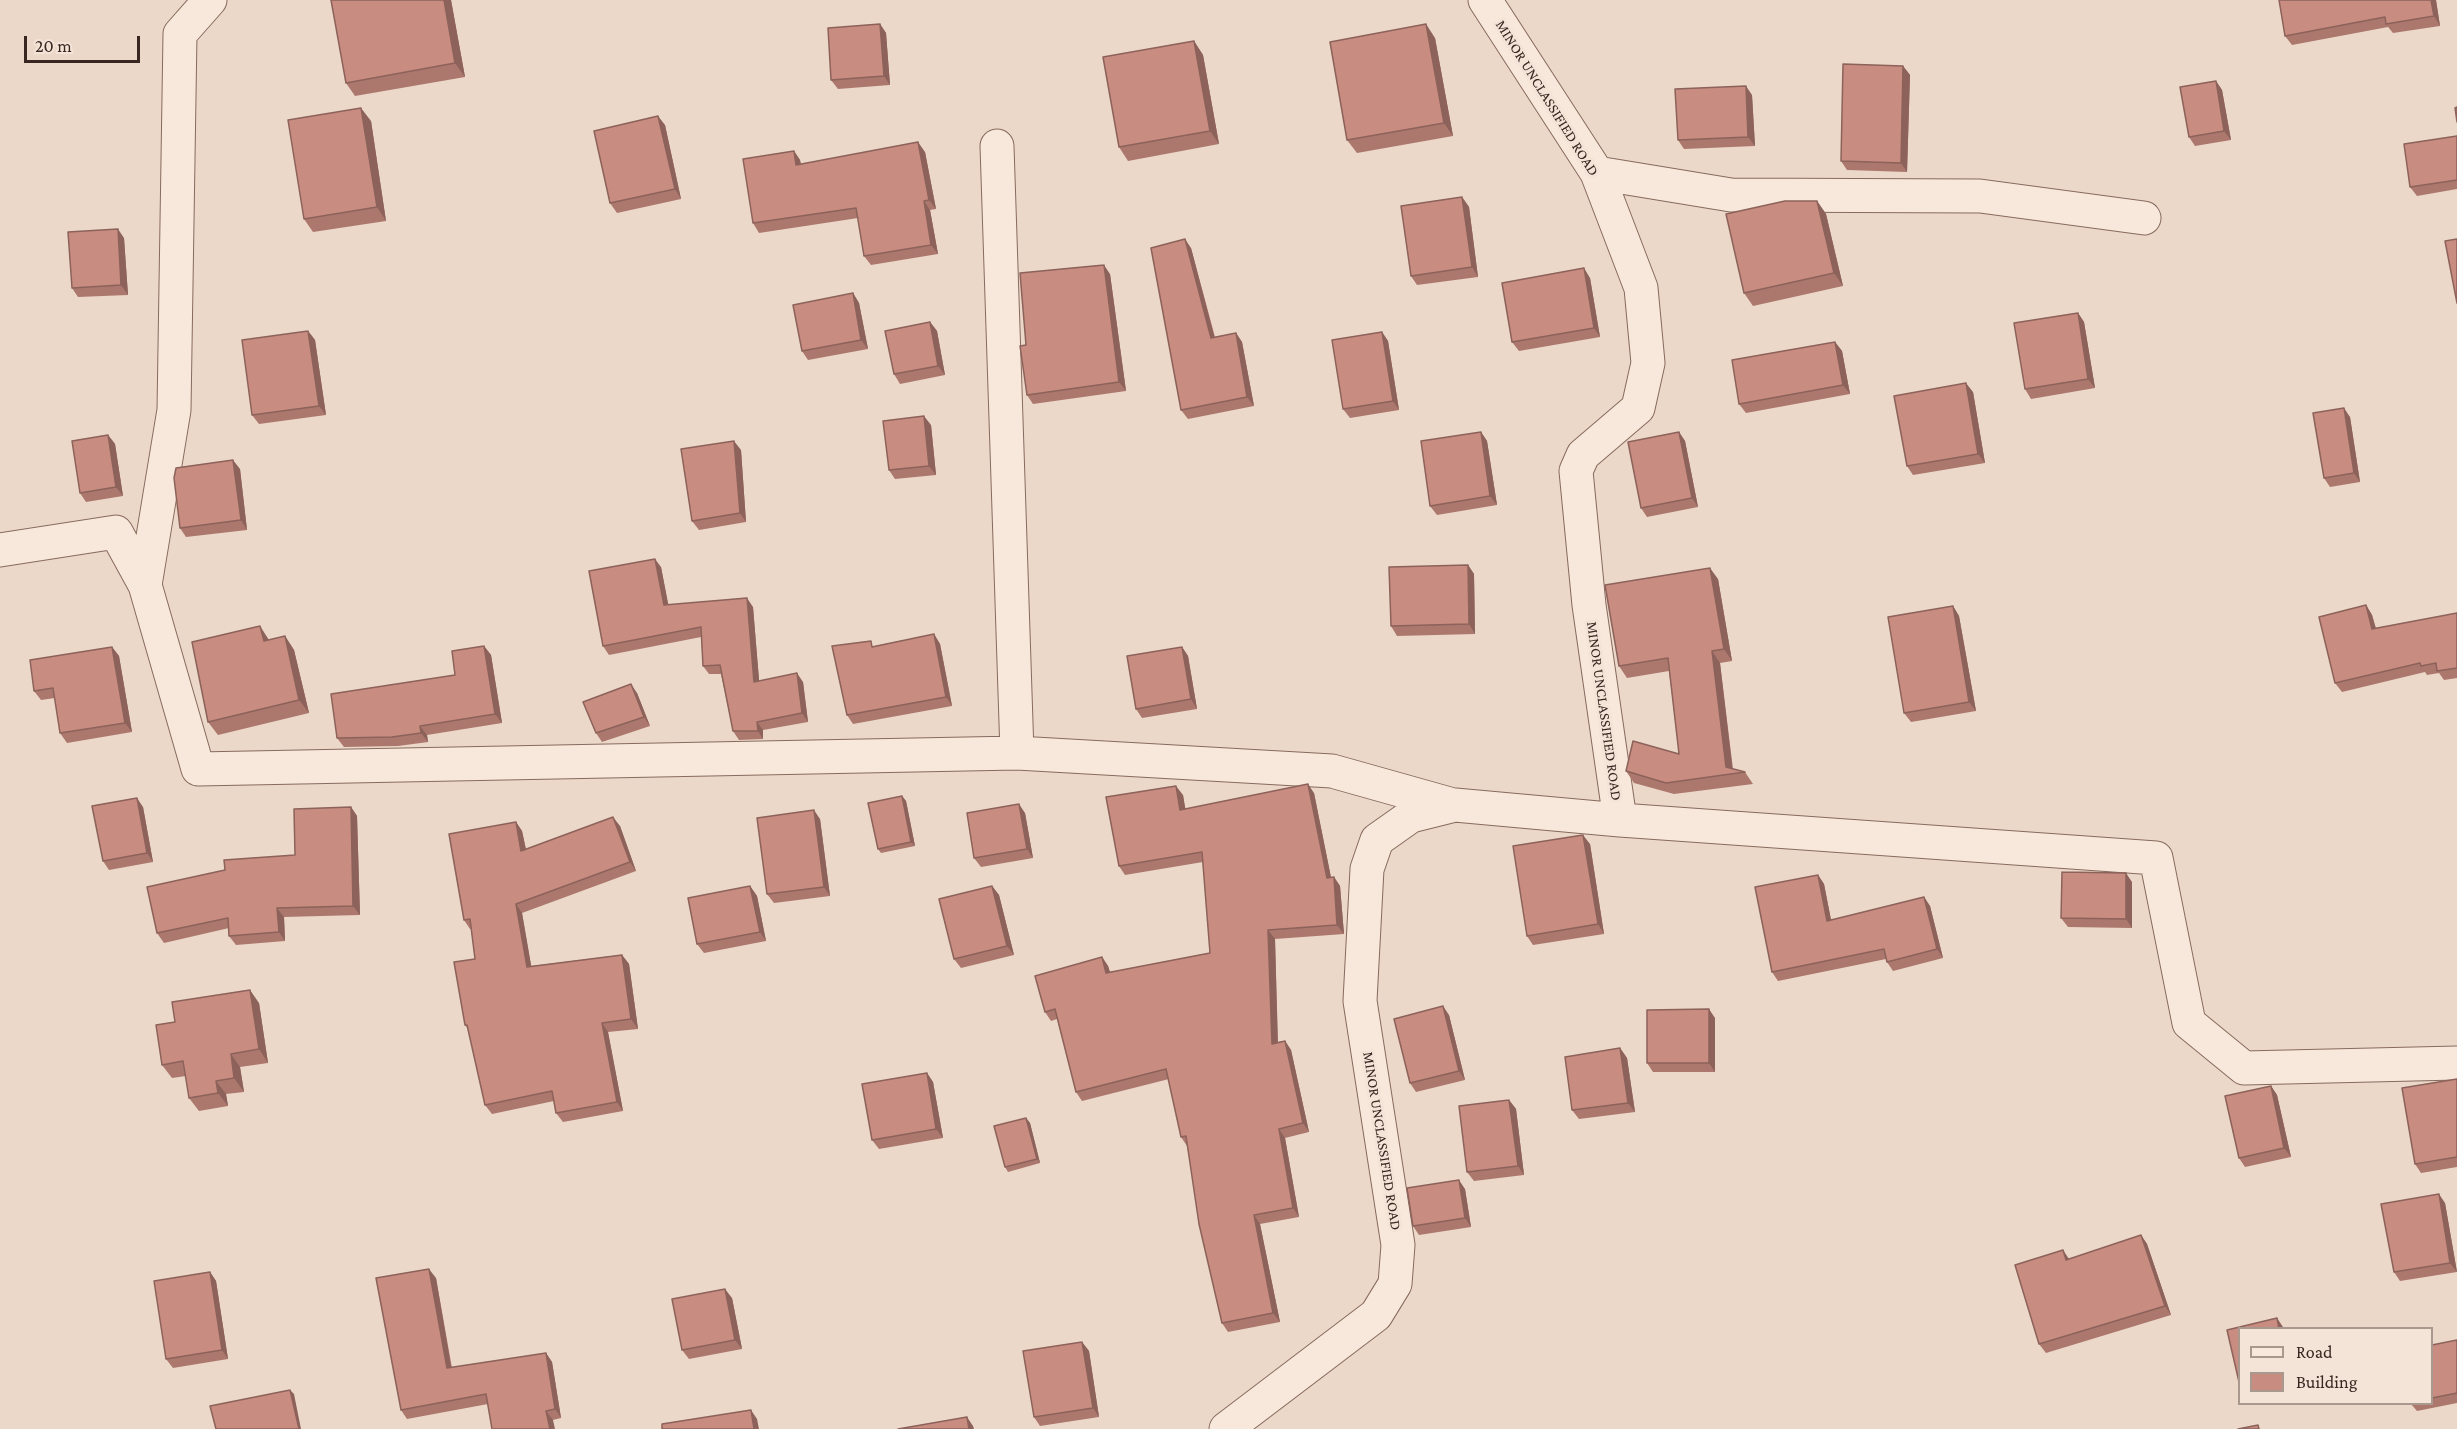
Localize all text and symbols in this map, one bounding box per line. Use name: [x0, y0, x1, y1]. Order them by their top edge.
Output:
street label: MINOR UNCLASSIFIED ROAD: [1492, 17, 1602, 179]
scale bar: [27, 24, 142, 62]
text: 20 m: [35, 36, 72, 56]
street label: MINOR UNCLASSIFIED ROAD: [1583, 620, 1625, 802]
street label: MINOR UNCLASSIFIED ROAD: [1359, 1050, 1405, 1232]
legend: [2238, 1327, 2433, 1405]
text: Road: [2296, 1342, 2333, 1362]
text: Building: [2296, 1372, 2357, 1392]

